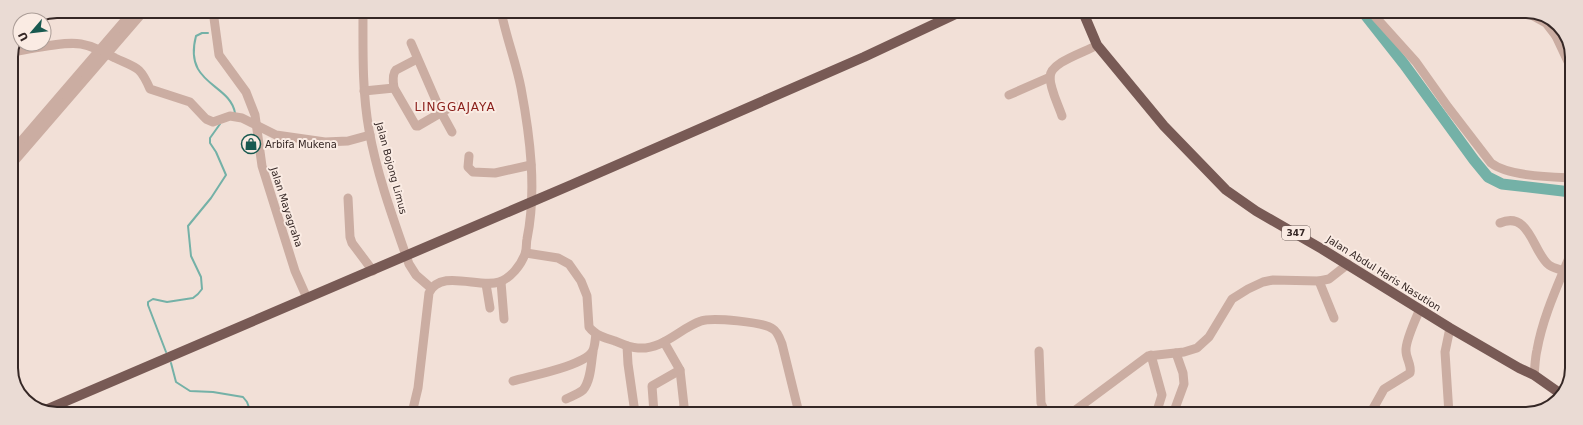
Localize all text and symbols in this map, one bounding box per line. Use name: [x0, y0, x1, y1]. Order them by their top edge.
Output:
north arrow: [12, 12, 52, 52]
text: U: [16, 29, 31, 43]
district label: LINGGAJAYA: [414, 100, 496, 114]
street label: Jalan Bojong Limus: [374, 120, 409, 215]
shop icon: Arbifa Mukena: [240, 133, 262, 155]
place label: Arbifa Mukena: [265, 139, 337, 150]
street label: Jalan Mayagraha: [268, 165, 305, 248]
road number: 347: [1282, 226, 1310, 240]
street label: Jalan Abdul Haris Nasution: [1324, 233, 1443, 313]

